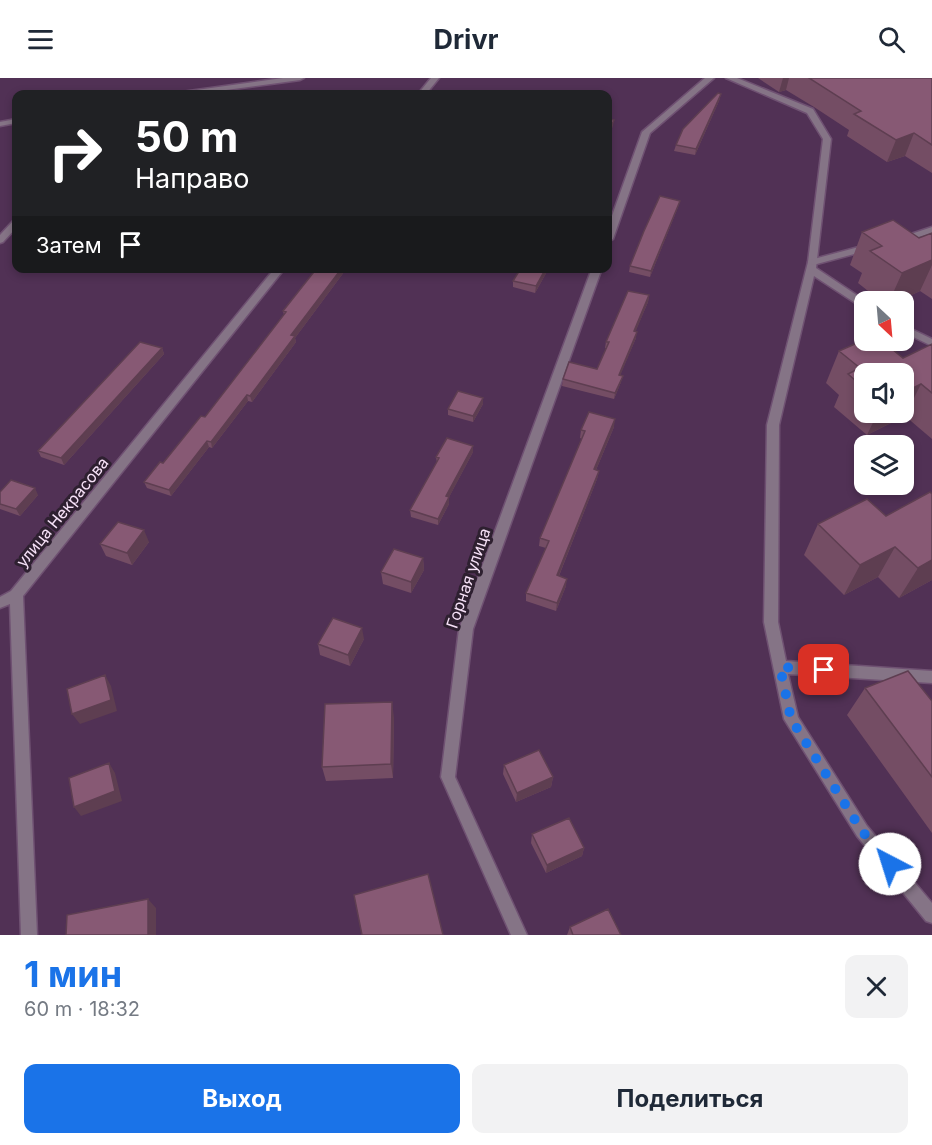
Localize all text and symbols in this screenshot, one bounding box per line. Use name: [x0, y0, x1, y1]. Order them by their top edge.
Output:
icon: menu: [24, 23, 57, 56]
text: Drivr: [433, 23, 499, 56]
icon: search: [875, 23, 908, 56]
text: 50 m: [135, 111, 238, 162]
icon: right: [36, 114, 114, 192]
text: Направо: [135, 162, 250, 195]
icon: arrive: [114, 228, 147, 261]
text: Затем: [36, 232, 102, 258]
north arrow: [854, 291, 914, 351]
map controls: [854, 291, 914, 495]
button: sound: [854, 363, 914, 423]
button: layers: [854, 435, 914, 495]
street label: улица Некрасова: [12, 453, 112, 571]
street label: Горная улица: [442, 525, 494, 631]
pin: [798, 644, 849, 695]
icon: arrive: [807, 653, 840, 686]
position arrow: [858, 832, 922, 896]
text: 1 мин: [24, 952, 122, 996]
button: close: [845, 955, 908, 1018]
text: 60 m · 18:32: [24, 997, 140, 1021]
button: Выход: [24, 1064, 460, 1133]
button: Поделиться: [472, 1064, 908, 1133]

